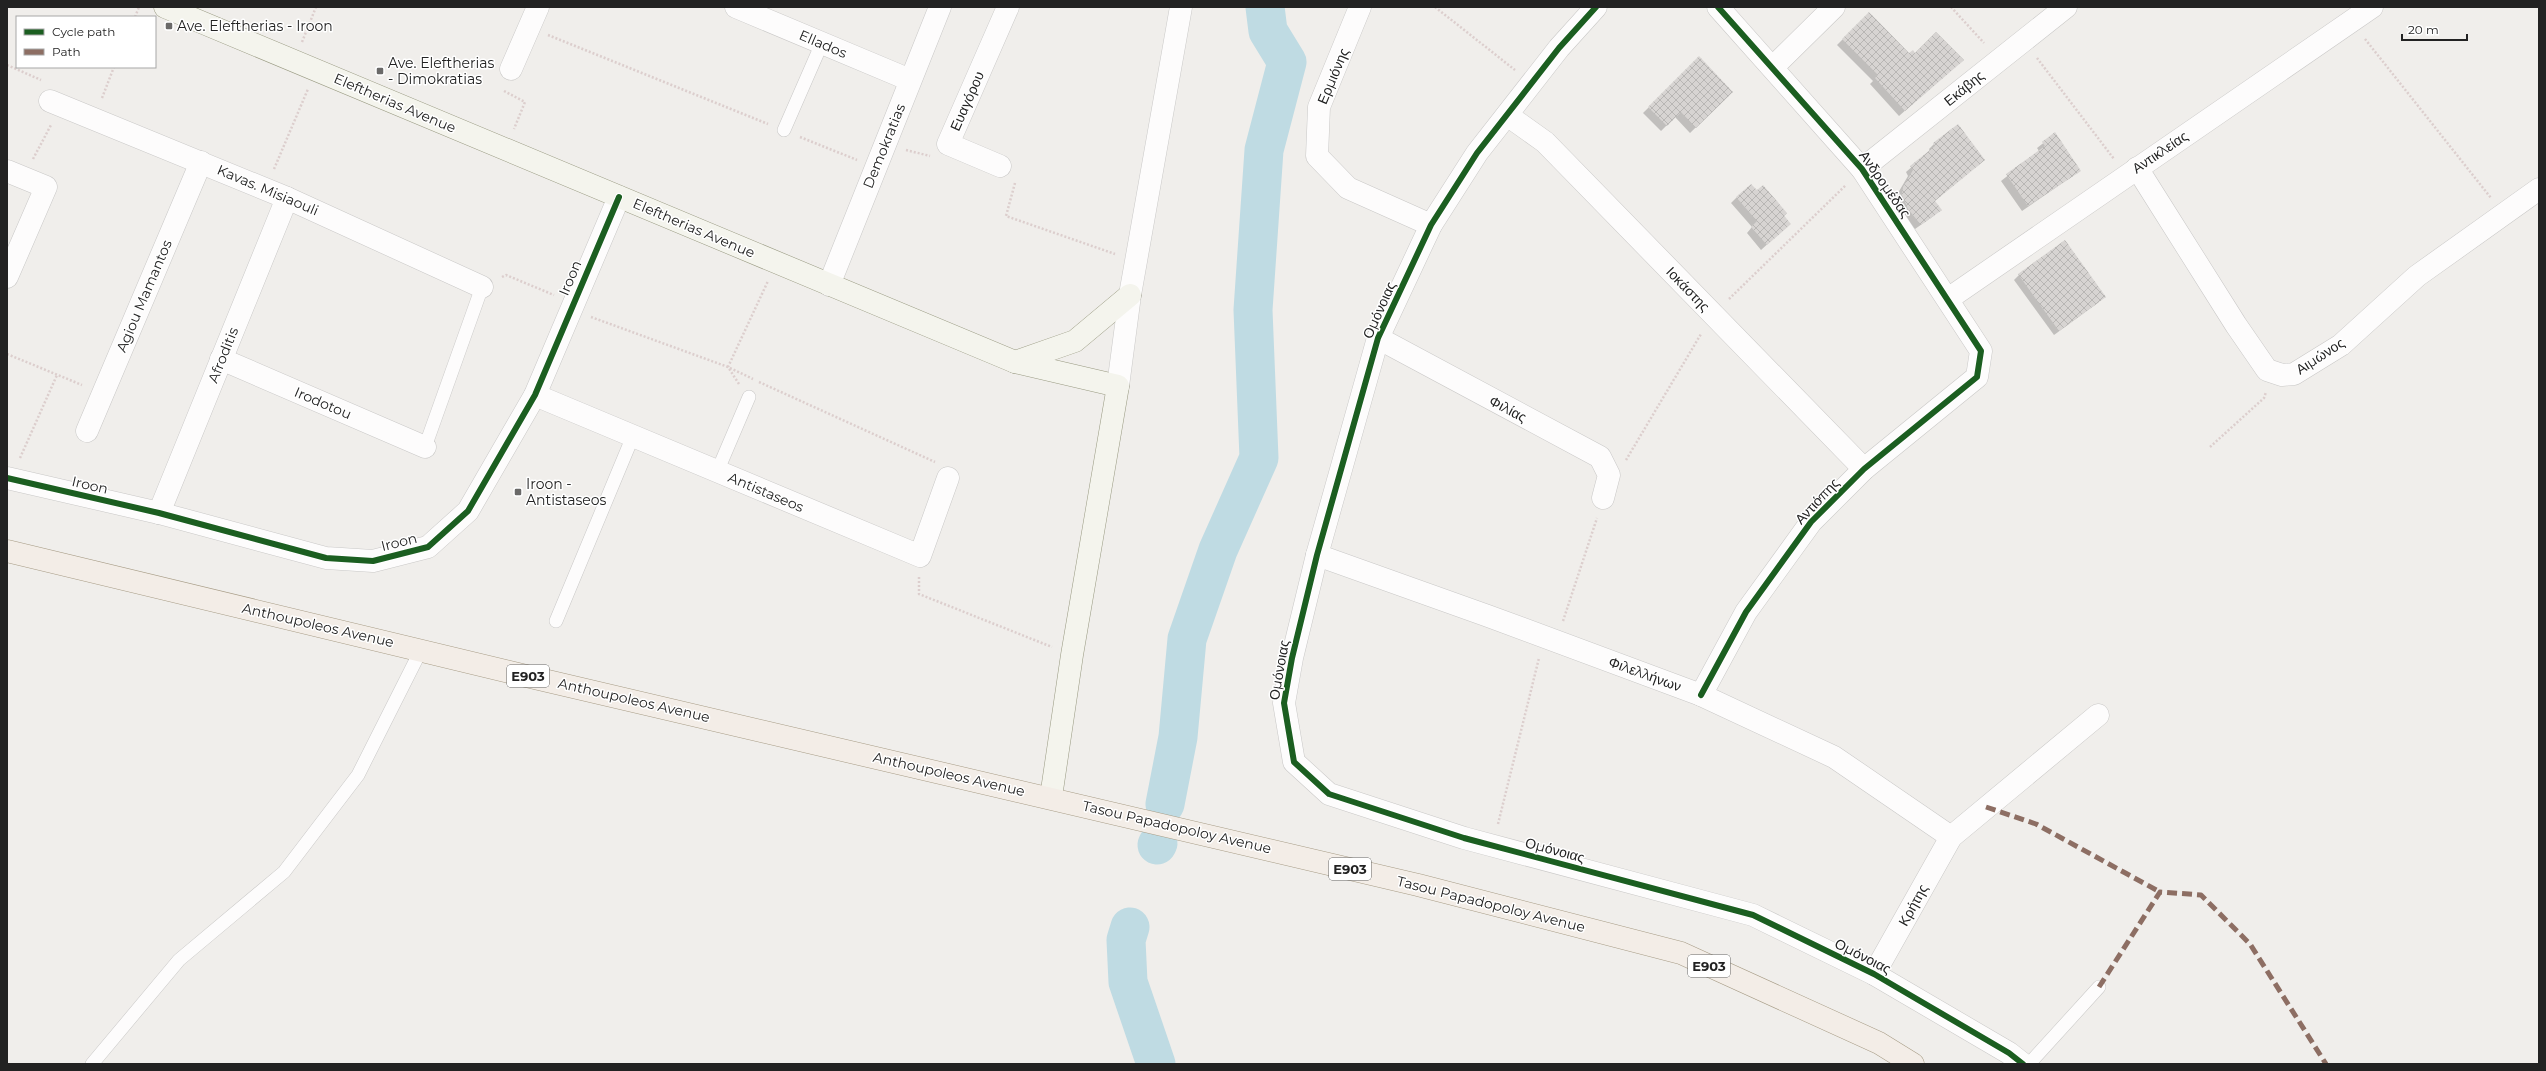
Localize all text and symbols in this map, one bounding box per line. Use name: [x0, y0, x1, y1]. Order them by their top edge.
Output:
legend: [16, 16, 156, 68]
scale bar: [2402, 16, 2467, 42]
place label: Ave. Eleftherias - Iroon: [177, 17, 333, 35]
marker: Ave. Eleftherias - Iroon: [164, 21, 174, 31]
text: 20 m: [2408, 22, 2439, 37]
text: Cycle path: [52, 24, 115, 39]
street label: Ellados: [796, 26, 850, 62]
text: Path: [52, 44, 81, 59]
street label: Ερμιόνης: [1313, 45, 1353, 107]
place label: Ave. Eleftherias - Dimokratias: [388, 54, 495, 88]
marker: Ave. Eleftherias - Dimokratias: [375, 66, 385, 76]
street label: Εκάβης: [1940, 66, 1988, 110]
street label: Ευαγόρου: [946, 68, 988, 134]
street label: Eleftherias Avenue: [331, 69, 459, 137]
street label: Demokratias: [859, 101, 909, 191]
street label: Αντικλείας: [2129, 127, 2192, 177]
street label: Ανδρομέδας: [1855, 147, 1915, 221]
street label: Kavas. Misiaouli: [214, 160, 322, 220]
street label: Eleftherias Avenue: [630, 194, 758, 262]
street label: Agiou Mamantos: [112, 237, 176, 355]
street label: Iroon: [555, 258, 585, 298]
street label: Ιοκάστης: [1662, 263, 1714, 315]
street label: Ομόνοιας: [1358, 278, 1400, 341]
street label: Afroditis: [204, 324, 242, 385]
street label: Αιμώνος: [2292, 333, 2348, 378]
street label: Irodotou: [292, 383, 354, 423]
street label: Φιλίας: [1486, 392, 1530, 426]
street label: Antistaseos: [725, 468, 807, 516]
street label: Iroon: [70, 472, 110, 498]
street label: Αντιόπης: [1791, 474, 1843, 528]
place label: Iroon - Antistaseos: [526, 475, 607, 509]
marker: Iroon - Antistaseos: [513, 487, 523, 497]
street label: Iroon: [379, 529, 419, 555]
street label: Anthoupoleos Avenue: [240, 599, 396, 651]
street label: Ομόνοιας: [1265, 638, 1293, 702]
street label: Φιλελλήνων: [1606, 653, 1684, 695]
road number: E903: [507, 665, 549, 687]
street label: Anthoupoleos Avenue: [556, 674, 712, 726]
street label: Anthoupoleos Avenue: [871, 748, 1027, 800]
street label: Tasou Papadopoloy Avenue: [1081, 796, 1273, 858]
street label: Ομόνοιας: [1523, 833, 1587, 867]
road number: E903: [1329, 858, 1371, 880]
street label: Tasou Papadopoloy Avenue: [1395, 872, 1587, 936]
street label: Κρήτης: [1894, 881, 1932, 929]
street label: Ομόνοιας: [1832, 934, 1894, 978]
road number: E903: [1688, 955, 1730, 977]

